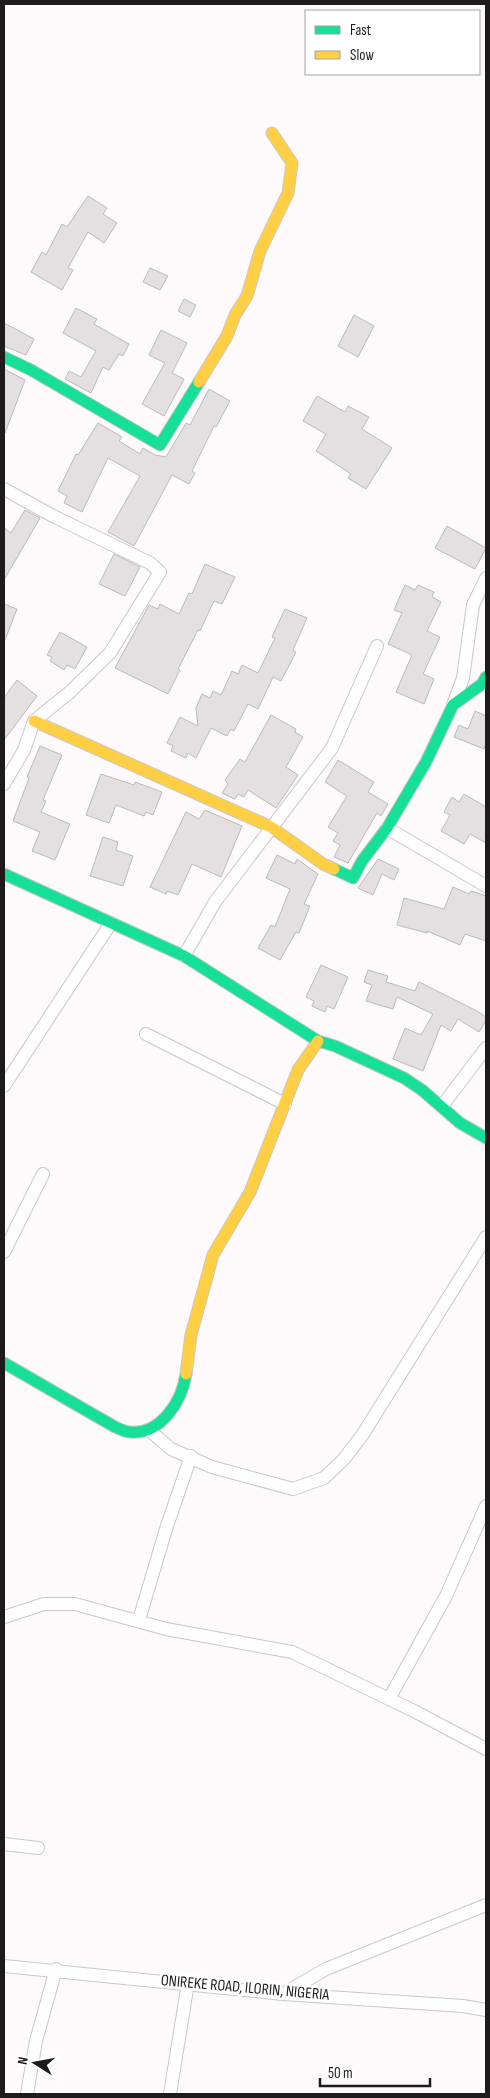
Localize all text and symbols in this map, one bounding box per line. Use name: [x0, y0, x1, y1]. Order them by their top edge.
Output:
legend: [305, 10, 480, 75]
text: Fast: [350, 21, 372, 40]
text: Slow: [350, 46, 374, 65]
street label: ONIREKE ROAD, ILORIN, NIGERIA: [160, 1971, 330, 2005]
north arrow: [10, 2038, 60, 2088]
text: N: [14, 2055, 32, 2066]
scale bar: [320, 2056, 430, 2088]
text: 50 m: [328, 2064, 353, 2083]

